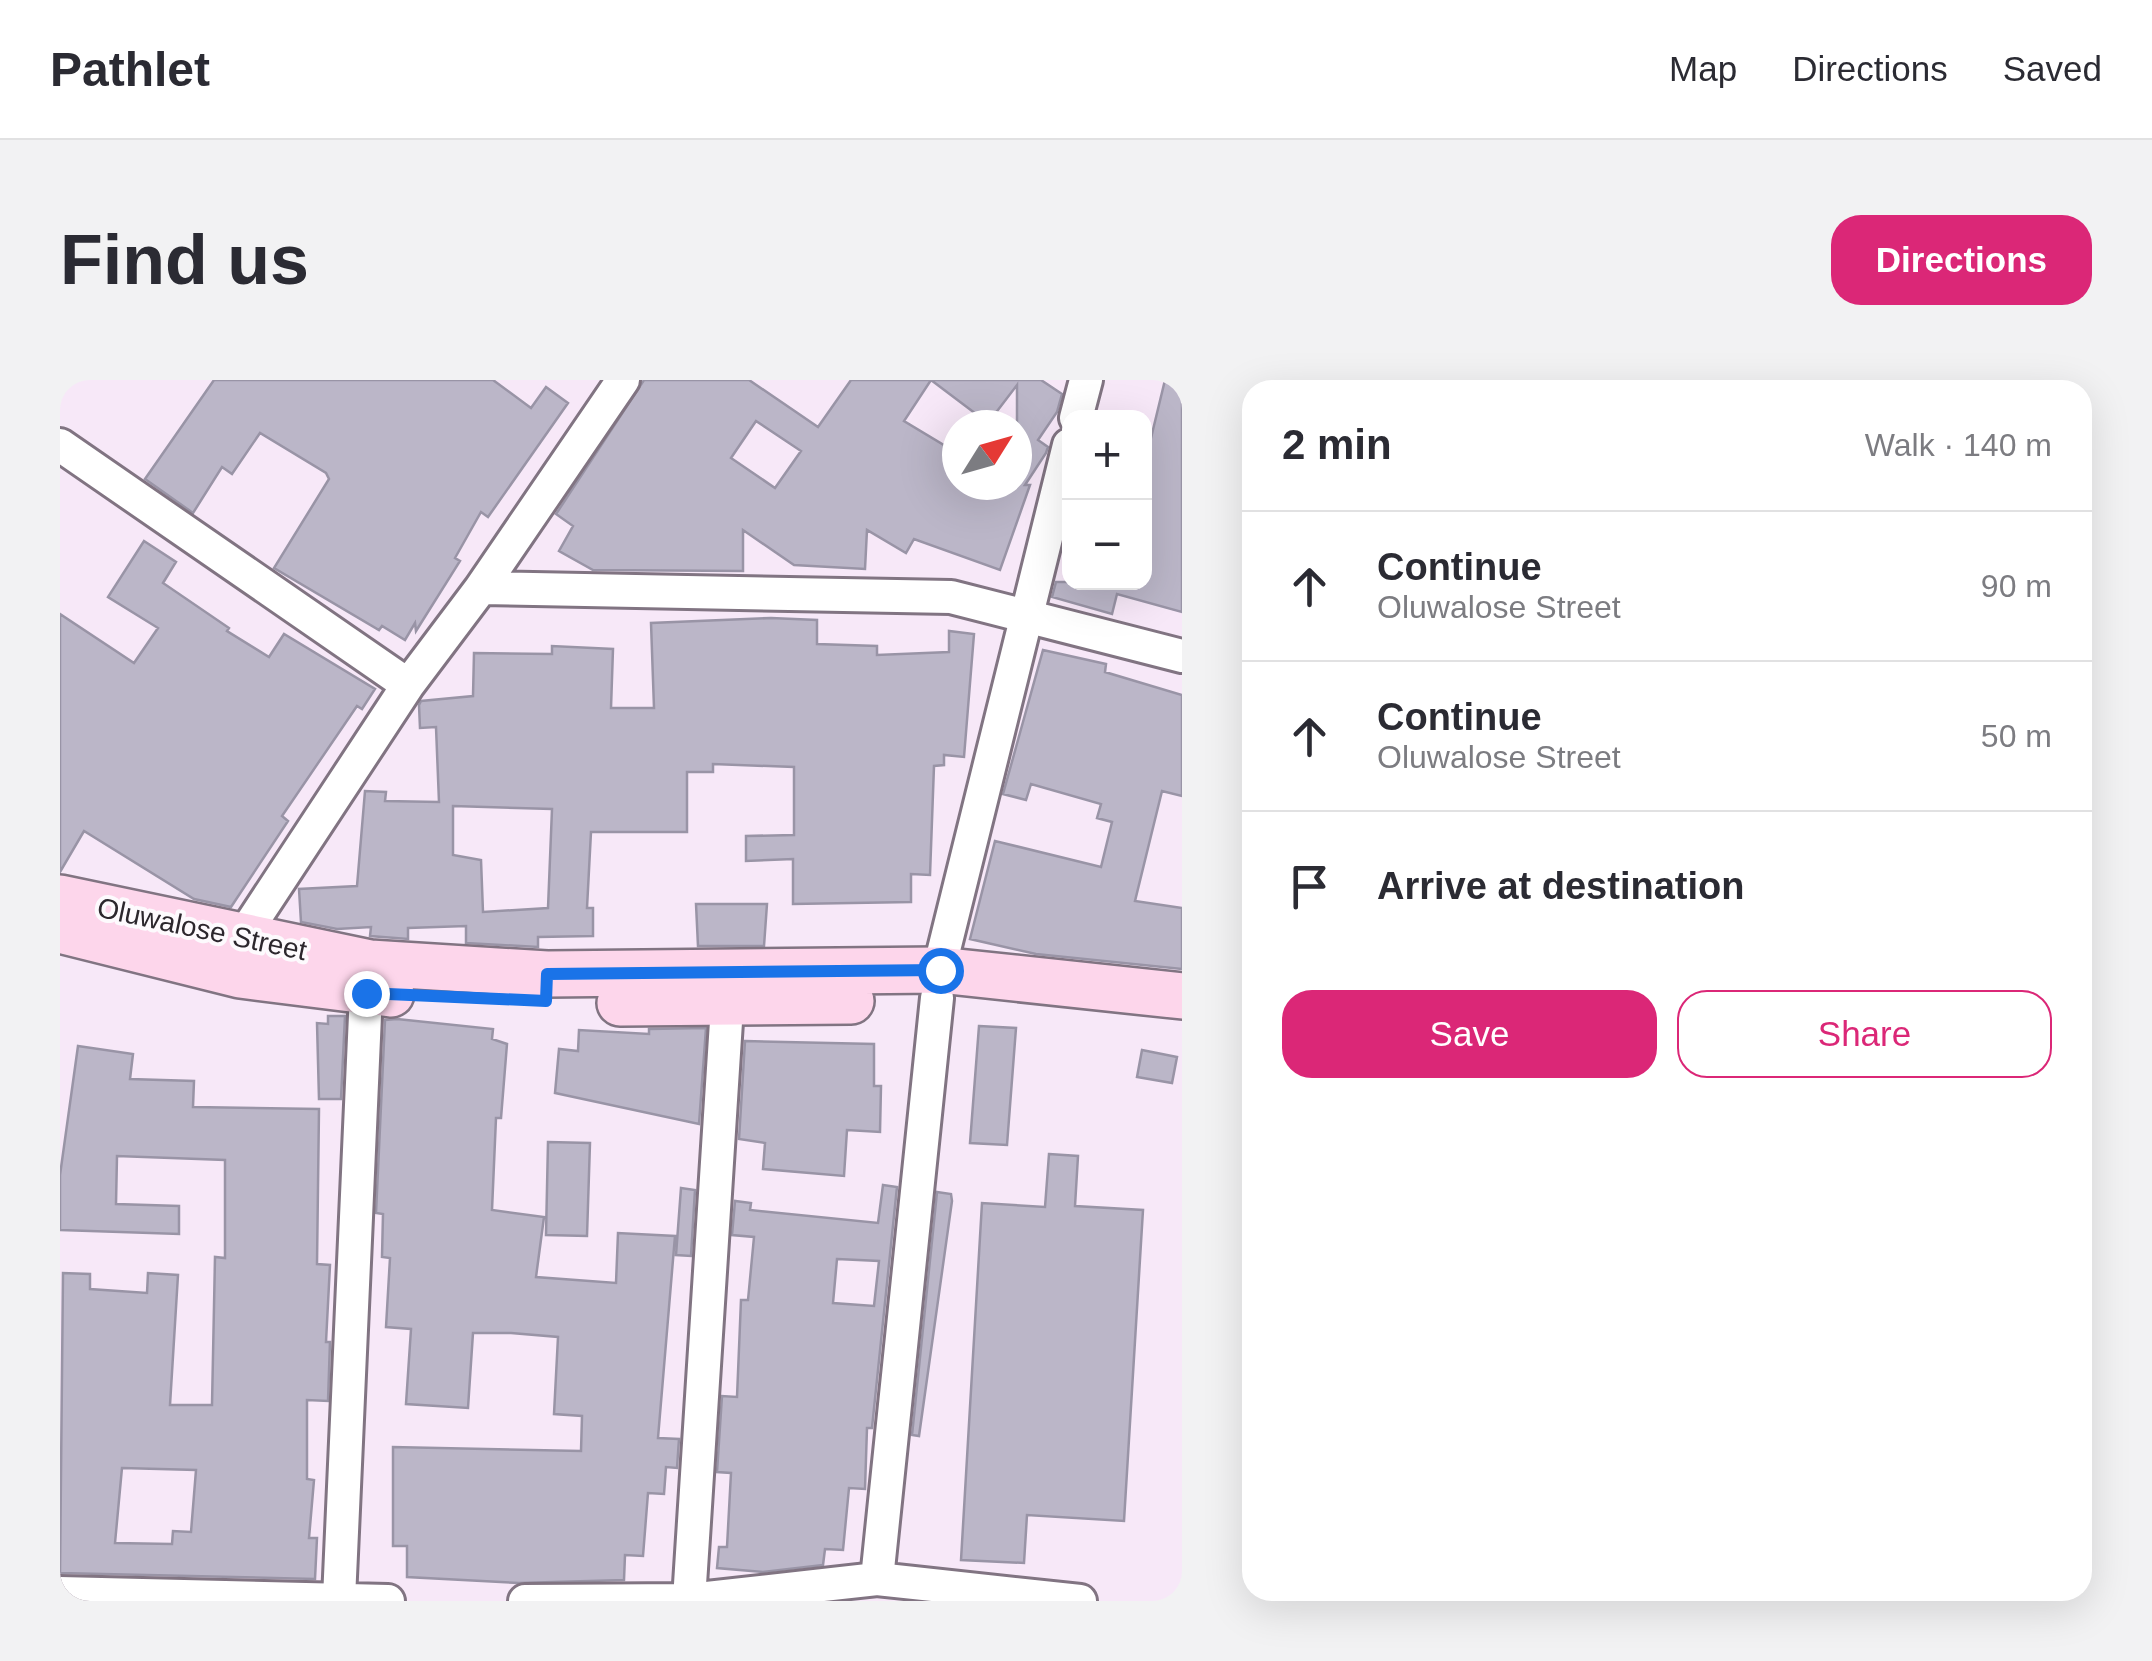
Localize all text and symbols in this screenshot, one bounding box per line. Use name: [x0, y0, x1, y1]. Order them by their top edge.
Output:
text: Pathlet: [50, 43, 210, 96]
text: Map: [1669, 49, 1737, 88]
text: Directions: [1792, 49, 1948, 88]
text: Saved: [2003, 49, 2102, 88]
button: Directions: [1831, 215, 2092, 305]
text: Find us: [60, 221, 309, 299]
north arrow: [942, 410, 1032, 500]
map controls: [1062, 410, 1152, 590]
button: +: [1062, 410, 1152, 500]
text: 2 min: [1282, 421, 1392, 468]
text: Walk · 140 m: [1865, 427, 2052, 463]
button: −: [1062, 500, 1152, 590]
text: Continue: [1377, 546, 1542, 588]
icon: ahead: [1282, 559, 1337, 614]
text: 90 m: [1981, 568, 2052, 604]
text: Oluwalose Street: [1377, 589, 1621, 625]
text: Continue: [1377, 696, 1542, 738]
icon: ahead: [1282, 709, 1337, 764]
text: 50 m: [1981, 718, 2052, 754]
text: Oluwalose Street: [1377, 739, 1621, 775]
icon: arrive: [1282, 859, 1337, 914]
text: Arrive at destination: [1377, 865, 1744, 907]
street label: Oluwalose Street: [94, 892, 310, 966]
route start: [918, 948, 964, 994]
route end: [344, 971, 390, 1017]
button: Save: [1282, 990, 1657, 1078]
button: Share: [1677, 990, 2052, 1078]

